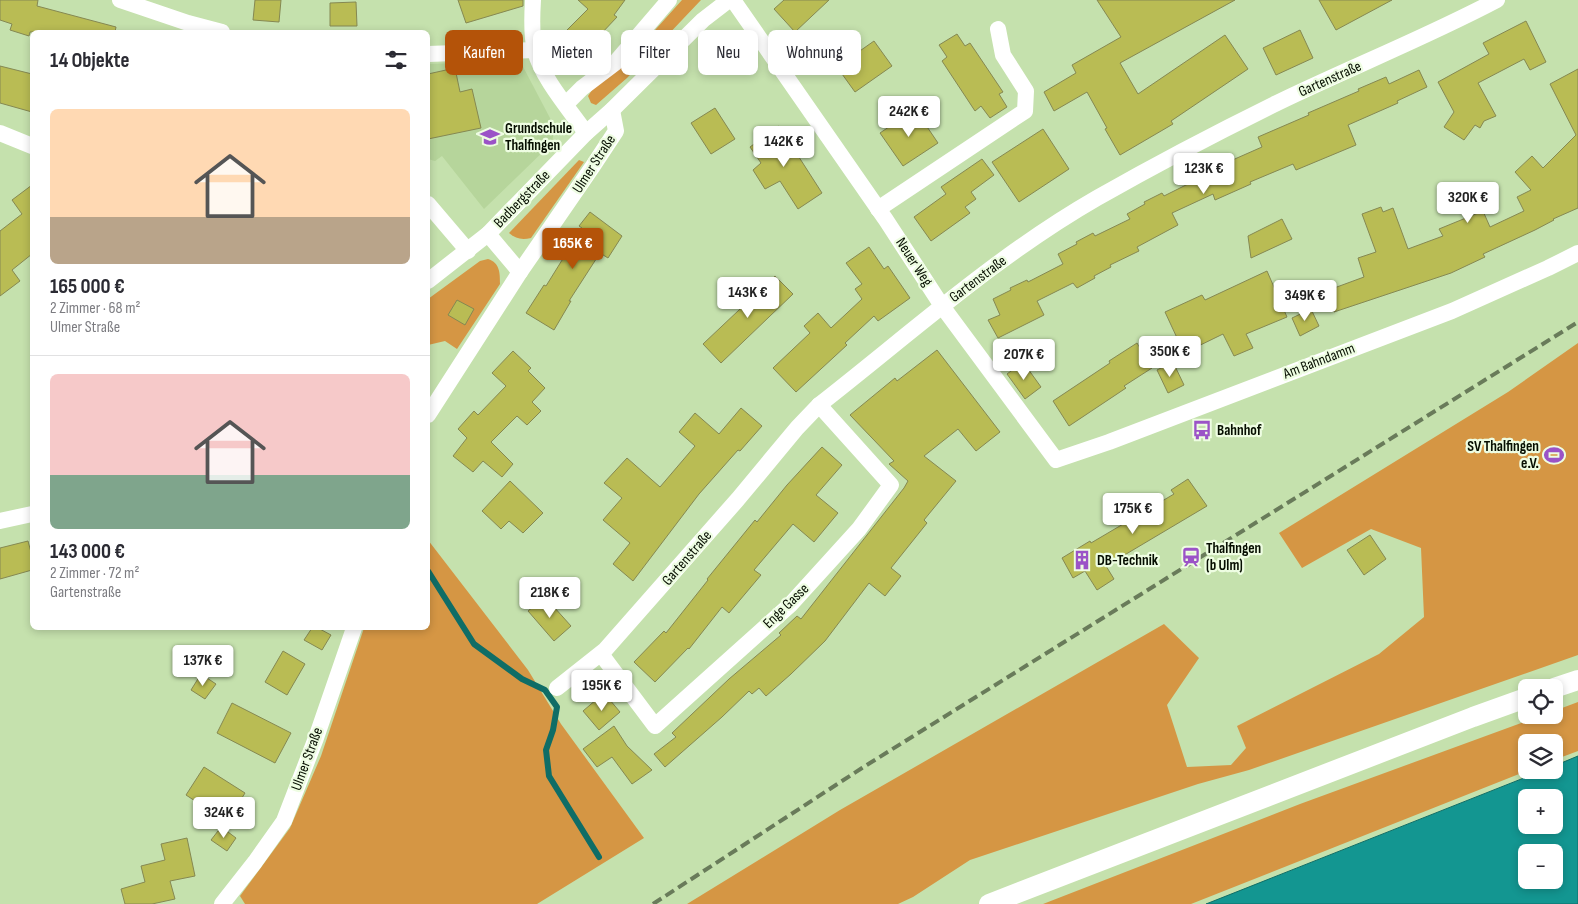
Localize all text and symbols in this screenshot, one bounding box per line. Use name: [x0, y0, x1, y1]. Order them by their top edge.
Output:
chip: Kaufen: [445, 30, 523, 75]
chip: Mieten: [533, 30, 611, 75]
chip: Filter: [621, 30, 688, 75]
chip: Neu: [698, 30, 758, 75]
chip: Wohnung: [768, 30, 861, 75]
icon: filters: [382, 46, 410, 74]
text: 14 Objekte: [50, 48, 129, 73]
street label: Gartenstraße: [1296, 57, 1364, 101]
pin: 242K €: [868, 96, 950, 138]
text: 242K €: [889, 102, 929, 121]
place label: Grundschule Thalfingen: [505, 119, 572, 155]
school or university icon: Grundschule Thalfingen: [479, 126, 501, 148]
pin: 142K €: [743, 126, 825, 168]
street label: Ulmer Straße: [568, 131, 620, 197]
text: 142K €: [764, 132, 804, 151]
icon: home: [185, 141, 275, 231]
pin: 123K €: [1163, 152, 1245, 195]
text: 123K €: [1184, 159, 1224, 178]
street label: Badbergstraße: [490, 166, 554, 232]
pin: 320K €: [1427, 182, 1509, 224]
text: 320K €: [1448, 188, 1488, 207]
pin: 165K €: [532, 228, 614, 270]
text: 165K €: [553, 234, 593, 253]
street label: Neuer Weg: [891, 234, 937, 290]
street label: Gartenstraße: [946, 251, 1010, 307]
text: 165 000 €: [50, 274, 125, 299]
pin: 143K €: [707, 276, 789, 319]
pin: 349K €: [1264, 280, 1346, 322]
text: 143K €: [728, 283, 768, 302]
text: 349K €: [1285, 286, 1325, 305]
text: 2 Zimmer · 68 m²: [50, 299, 140, 318]
text: Ulmer Straße: [50, 318, 120, 337]
pin: 350K €: [1129, 336, 1211, 378]
pin: 207K €: [983, 338, 1065, 381]
street label: Am Bahndamm: [1279, 339, 1358, 384]
text: 350K €: [1150, 342, 1190, 361]
text: 207K €: [1004, 345, 1044, 364]
icon: home: [185, 407, 275, 497]
bus stop icon: Bahnhof: [1191, 419, 1213, 441]
place label: Bahnhof: [1217, 421, 1262, 440]
place label: SV Thalfingen e.V.: [1467, 437, 1539, 473]
sports icon: SV Thalfingen e.V.: [1543, 444, 1565, 466]
pin: 175K €: [1092, 492, 1174, 535]
text: 175K €: [1114, 499, 1152, 518]
street label: Gartenstraße: [658, 527, 716, 589]
text: 143 000 €: [50, 539, 125, 564]
place label: Thalfingen (b Ulm): [1206, 539, 1261, 575]
station icon: Thalfingen (b Ulm): [1180, 546, 1202, 568]
building icon: DB-Technik: [1071, 549, 1093, 571]
place label: DB-Technik: [1097, 551, 1159, 570]
text: 2 Zimmer · 72 m²: [50, 564, 139, 583]
pin: 218K €: [509, 576, 591, 619]
street label: Enge Gasse: [759, 579, 813, 633]
text: Gartenstraße: [50, 583, 121, 602]
text: 218K €: [530, 583, 570, 602]
pin: 137K €: [162, 644, 244, 687]
text: 137K €: [183, 651, 223, 670]
pin: 195K €: [561, 670, 643, 712]
text: 195K €: [582, 676, 622, 695]
map controls: [1518, 679, 1563, 889]
button: locate: [1518, 679, 1563, 724]
street label: Ulmer Straße: [287, 725, 327, 793]
button: layers: [1518, 734, 1563, 779]
button: +: [1518, 789, 1563, 834]
pin: 324K €: [183, 796, 265, 839]
text: 324K €: [204, 803, 244, 822]
button: −: [1518, 844, 1563, 889]

